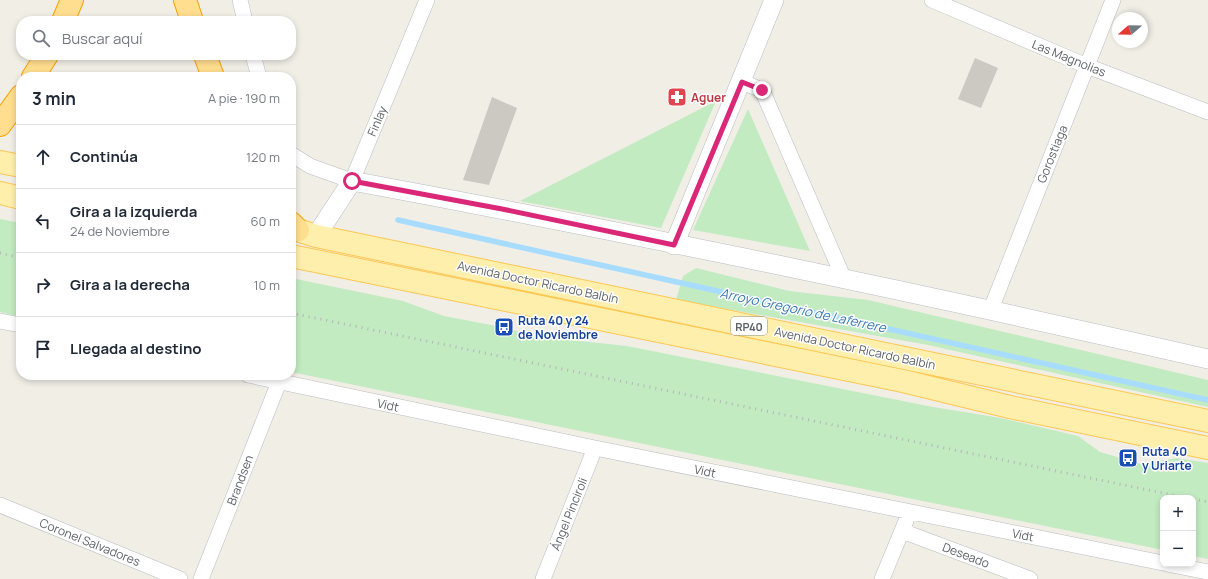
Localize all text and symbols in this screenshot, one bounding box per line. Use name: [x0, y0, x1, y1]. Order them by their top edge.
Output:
north arrow: [1112, 12, 1148, 48]
search box: [16, 16, 296, 60]
icon: search: [30, 27, 52, 49]
text: Buscar aquí: [62, 28, 143, 49]
street label: Las Magnolias: [1030, 35, 1108, 81]
route end: [753, 81, 771, 99]
pharmacy icon: Aguer: [666, 86, 688, 108]
text: 3 min: [32, 87, 76, 110]
text: A pie · 190 m: [208, 89, 280, 107]
place label: Aguer: [691, 89, 726, 106]
street label: Finlay: [363, 103, 391, 139]
street label: Gorostiaga: [1033, 122, 1071, 186]
icon: ahead: [32, 146, 54, 168]
text: Continúa: [70, 146, 138, 167]
text: 120 m: [246, 148, 280, 166]
route start: [343, 172, 361, 190]
text: Gira a la izquierda: [70, 201, 197, 222]
icon: left: [32, 210, 54, 232]
text: 60 m: [250, 212, 280, 230]
text: 24 de Noviembre: [70, 222, 170, 240]
street label: Avenida Doctor Ricardo Balbín: [456, 257, 620, 307]
icon: right: [32, 274, 54, 296]
text: Gira a la derecha: [70, 274, 190, 295]
text: 10 m: [253, 276, 280, 294]
water label: Arroyo Gregorio de Laferrere: [718, 284, 889, 337]
place label: Ruta 40 y 24 de Noviembre: [518, 312, 598, 343]
bus stop icon: Ruta 40 y 24 de Noviembre: [493, 316, 515, 338]
road number: RP40: [731, 317, 767, 335]
street label: Avenida Doctor Ricardo Balbín: [773, 323, 937, 373]
icon: arrive: [32, 338, 54, 360]
text: Llegada al destino: [70, 338, 202, 359]
street label: Vidt: [376, 394, 401, 416]
place label: Ruta 40 y Uriarte: [1142, 443, 1192, 474]
bus stop icon: Ruta 40 y Uriarte: [1117, 447, 1139, 469]
street label: Brandsen: [223, 452, 257, 508]
street label: Vidt: [693, 460, 718, 482]
street label: Ángel Pinciroli: [547, 475, 591, 553]
map controls: [1160, 495, 1196, 567]
button: +: [1160, 495, 1196, 531]
street label: Coronel Salvadores: [37, 514, 143, 570]
street label: Vidt: [1011, 525, 1035, 545]
button: −: [1160, 531, 1196, 567]
street label: Deseado: [940, 538, 992, 572]

